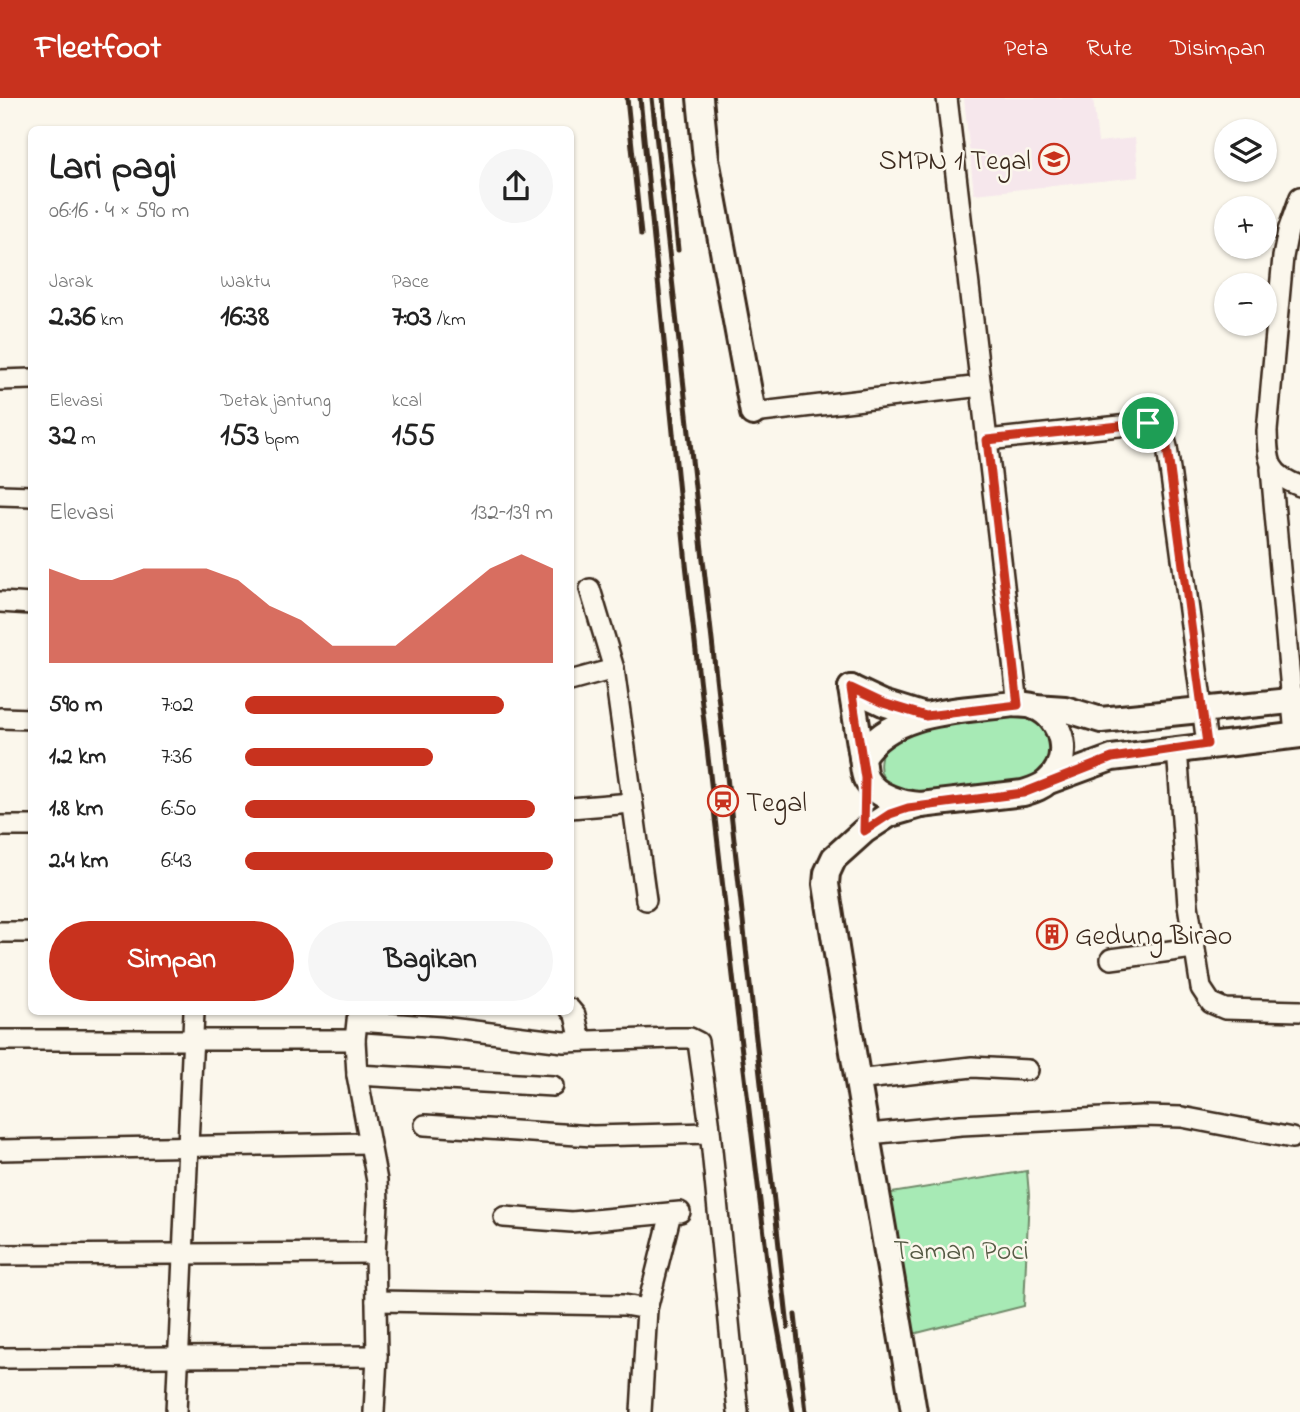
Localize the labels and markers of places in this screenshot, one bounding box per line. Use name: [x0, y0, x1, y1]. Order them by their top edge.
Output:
place label: SMPN 1 Tegal: [879, 142, 1031, 183]
school or university icon: SMPN 1 Tegal: [1037, 142, 1071, 176]
pin: [1118, 393, 1178, 453]
station icon: Tegal: [706, 784, 740, 818]
place label: Tegal: [746, 784, 807, 825]
building icon: Gedung Birao: [1035, 917, 1069, 951]
place label: Gedung Birao: [1075, 917, 1232, 958]

